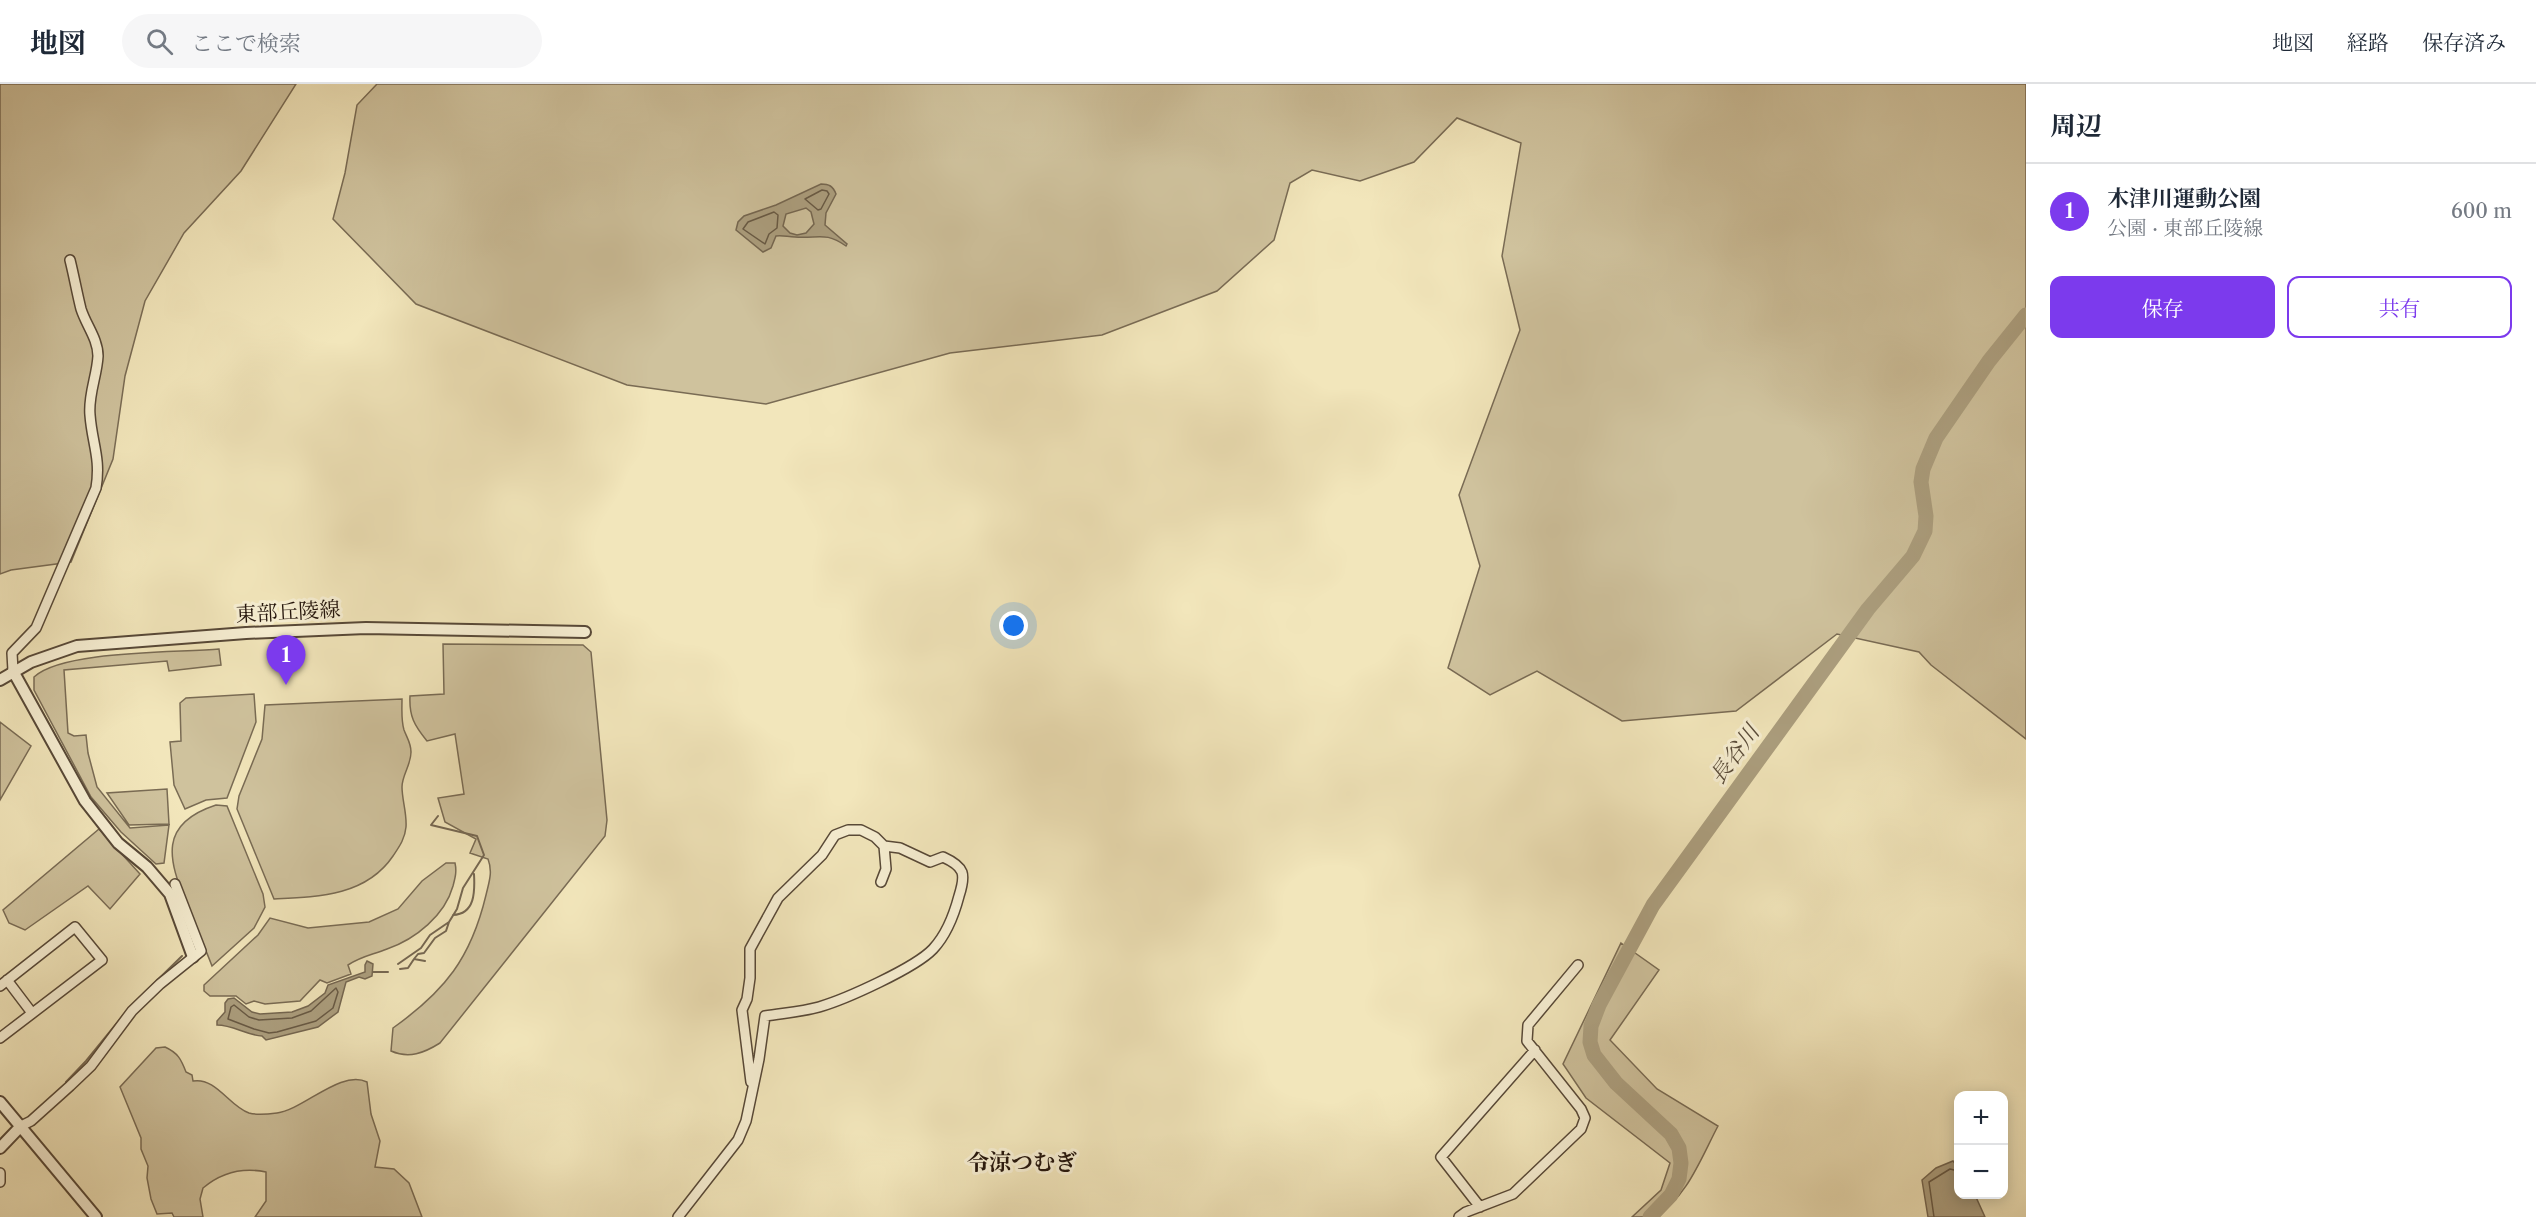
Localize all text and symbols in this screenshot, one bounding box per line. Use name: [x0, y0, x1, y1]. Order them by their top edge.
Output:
search box: [122, 14, 542, 68]
icon: search: [143, 25, 176, 58]
text: 地図: [30, 26, 86, 60]
text: ここで検索: [191, 30, 301, 57]
text: 地図: [2272, 30, 2314, 55]
text: 経路: [2347, 30, 2389, 55]
text: 保存済み: [2422, 30, 2506, 55]
text: 周辺: [2050, 110, 2102, 142]
text: 木津川運動公園: [2107, 185, 2261, 212]
text: 1: [2065, 199, 2074, 223]
text: 600 m: [2451, 199, 2512, 223]
text: 公園 · 東部丘陵線: [2107, 216, 2263, 240]
button: 保存: [2050, 276, 2275, 338]
button: 共有: [2287, 276, 2512, 338]
street label: 東部丘陵線: [235, 596, 341, 627]
your location: [999, 611, 1028, 640]
pin: 1: [266, 636, 306, 685]
water label: 長谷川: [1704, 718, 1766, 789]
map controls: [1954, 1091, 2008, 1199]
button: +: [1954, 1091, 2008, 1145]
button: −: [1954, 1145, 2008, 1199]
district label: 令涼つむぎ: [967, 1149, 1077, 1176]

